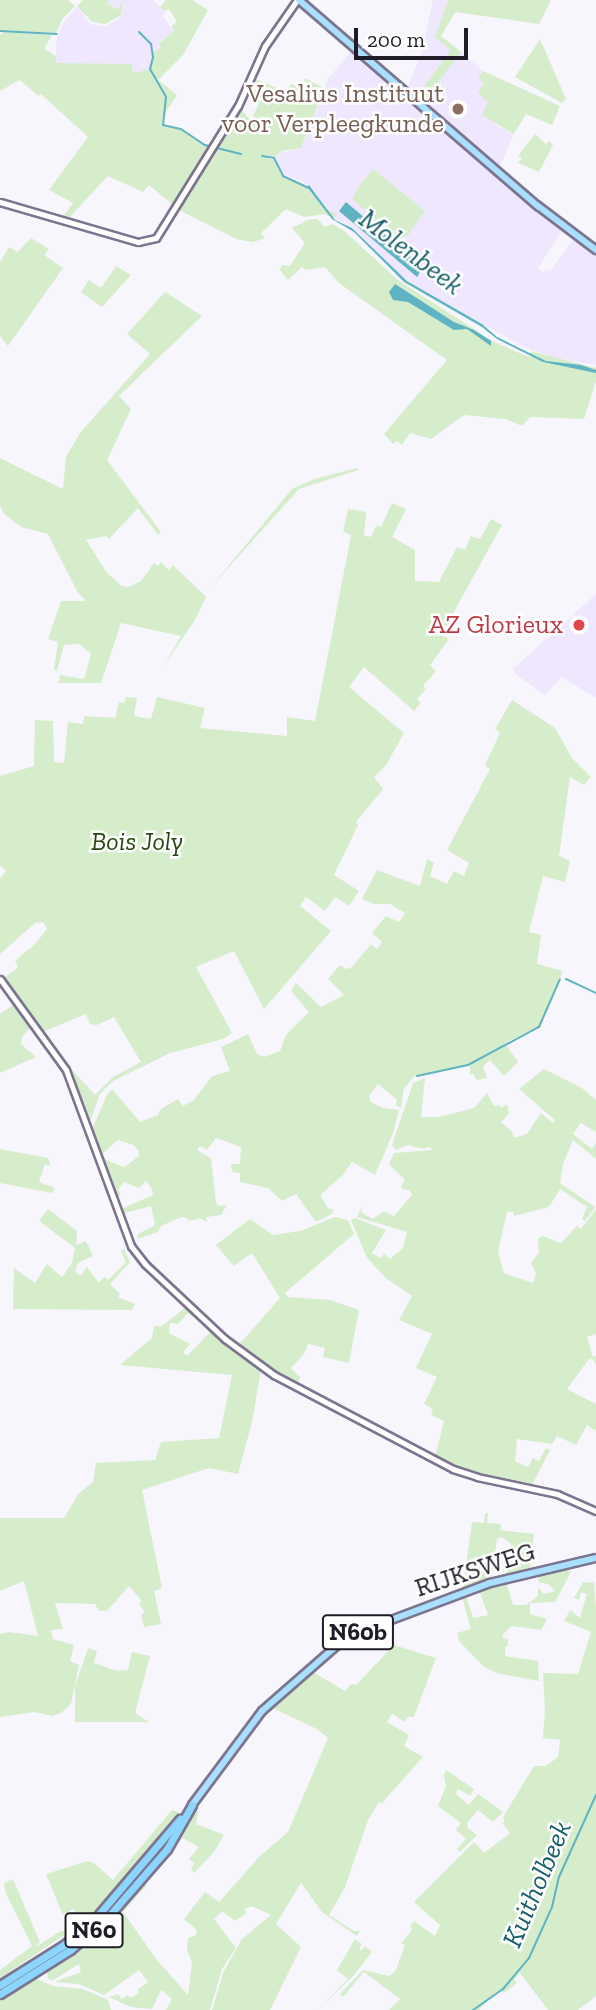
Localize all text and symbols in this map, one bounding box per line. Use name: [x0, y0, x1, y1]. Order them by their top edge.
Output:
scale bar: [358, 14, 472, 58]
text: 200 m: [367, 27, 425, 52]
place label: Vesalius Instituut voor Verpleegkunde: [220, 78, 444, 140]
marker: Vesalius Instituut voor Verpleegkunde: [450, 101, 466, 117]
water label: Molenbeek: [352, 202, 470, 302]
place label: AZ Glorieux: [429, 609, 563, 641]
marker: AZ Glorieux: [569, 615, 589, 635]
park label: Bois Joly: [91, 826, 183, 858]
street label: RIJKSWEG: [411, 1536, 539, 1604]
road number: N60b: [321, 1612, 395, 1652]
water label: Kuitholbeek: [495, 1816, 579, 1952]
road number: N60: [64, 1910, 124, 1951]

